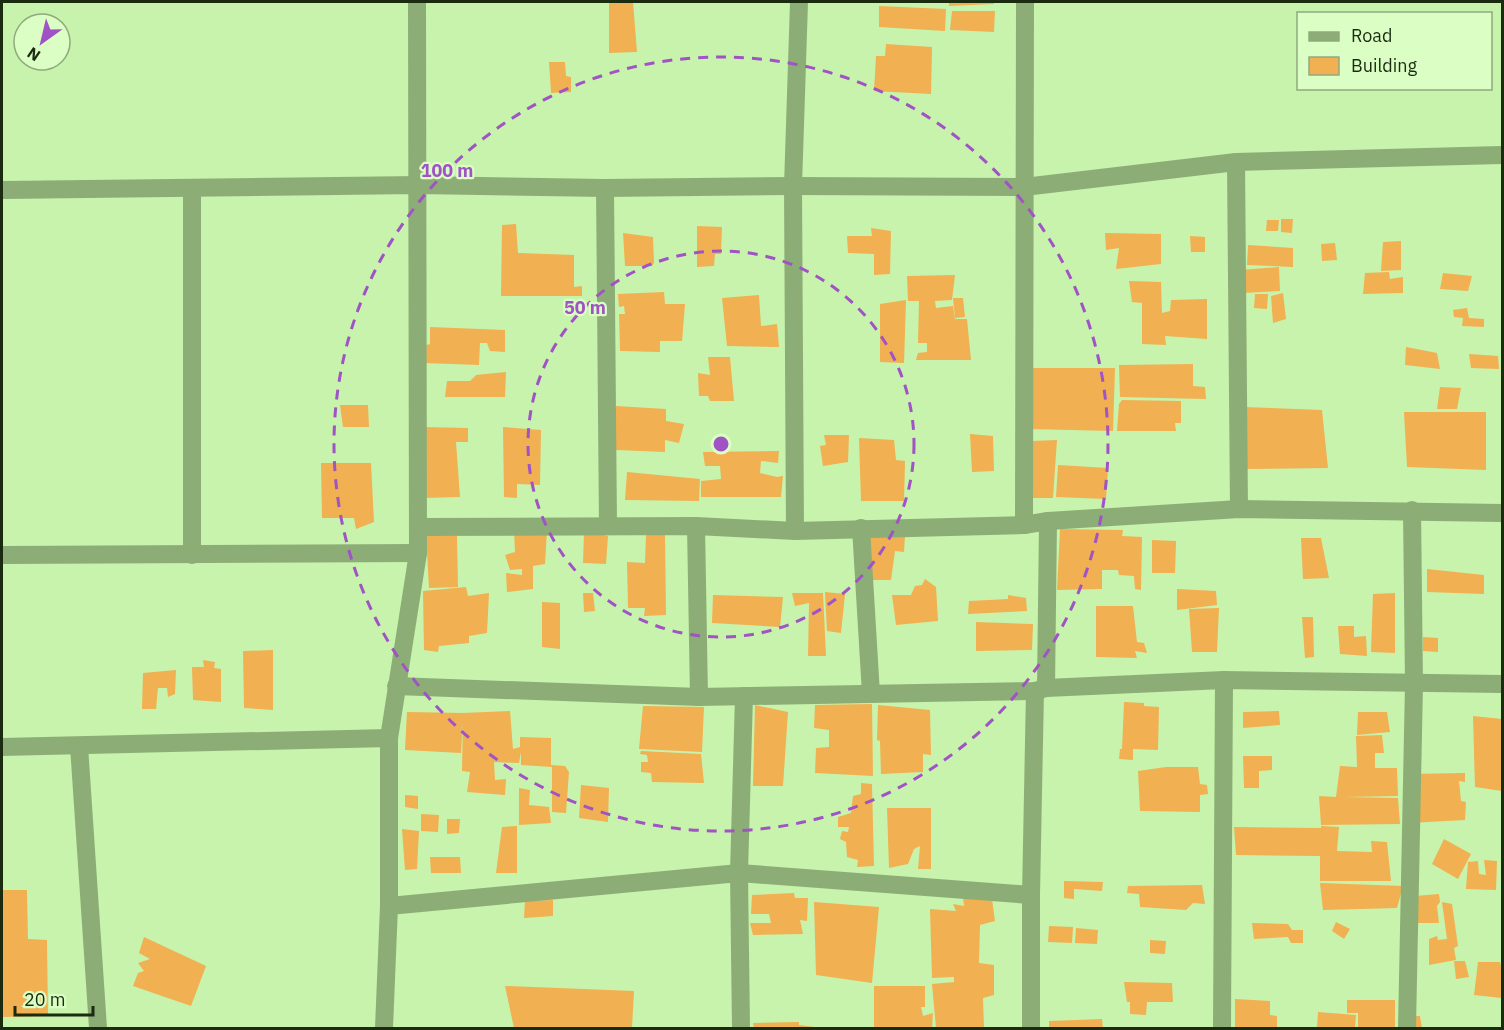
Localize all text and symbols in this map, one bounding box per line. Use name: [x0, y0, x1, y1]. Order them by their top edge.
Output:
north arrow: [12, 12, 72, 72]
legend: [1297, 12, 1492, 90]
text: Road: [1351, 24, 1392, 47]
text: N: [23, 43, 44, 66]
text: Building: [1351, 54, 1418, 77]
text: 100 m: [421, 159, 473, 182]
text: 50 m: [564, 296, 606, 319]
centre of rings: [711, 434, 731, 454]
scale bar: [15, 979, 93, 1017]
text: 20 m: [24, 988, 66, 1011]

